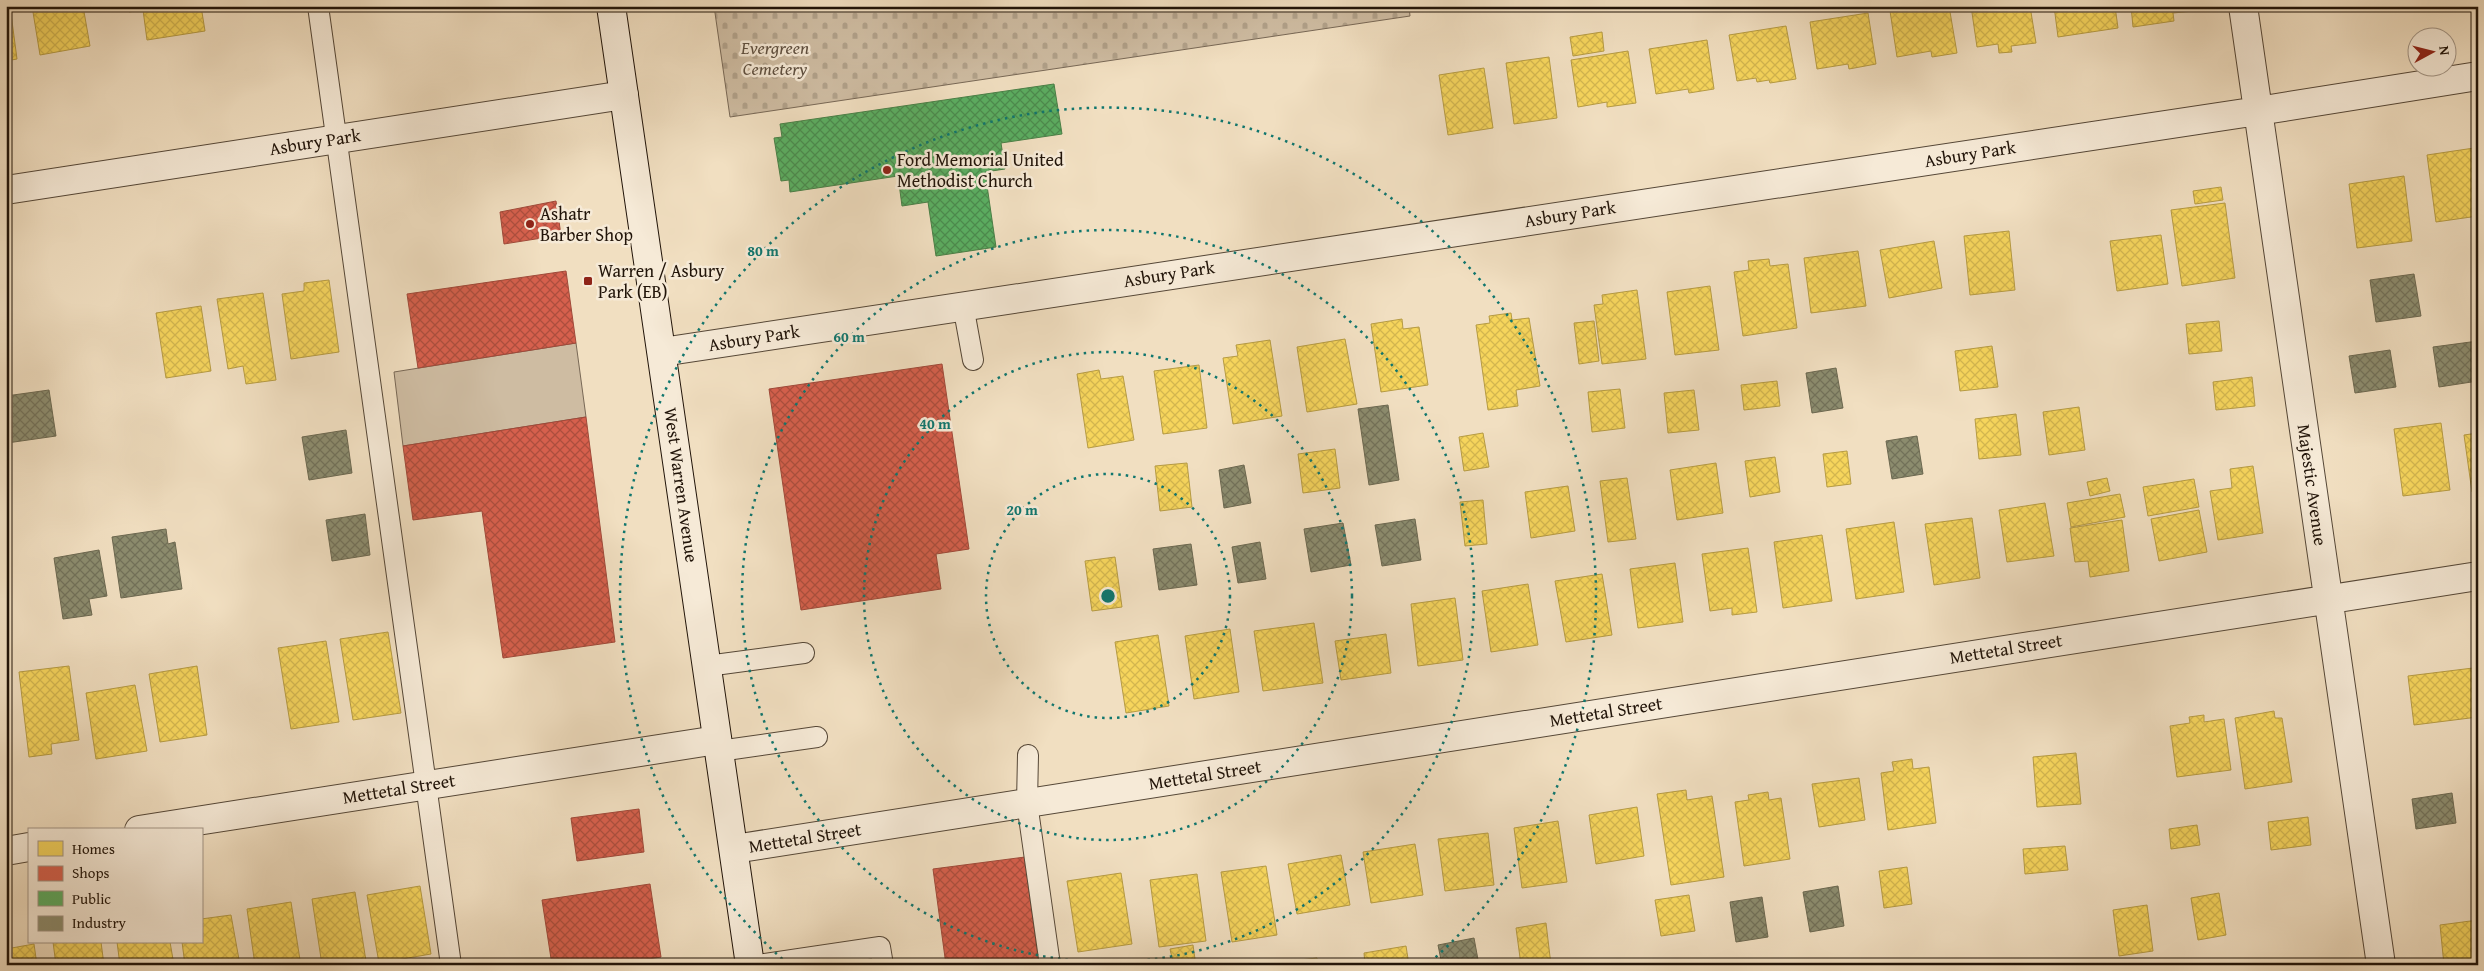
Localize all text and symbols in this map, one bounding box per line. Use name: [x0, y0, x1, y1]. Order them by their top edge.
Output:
north arrow: [2406, 28, 2456, 78]
park label: Evergreen Cemetery: [740, 34, 809, 82]
text: N: [2434, 45, 2455, 57]
street label: Asbury Park: [267, 121, 363, 162]
street label: Asbury Park: [1922, 133, 2018, 174]
place label: Ford Memorial United Methodist Church: [897, 146, 1064, 194]
marker: Ford Memorial United Methodist Church: [881, 164, 893, 176]
street label: Asbury Park: [1522, 193, 1618, 234]
place label: Ashatr Barber Shop: [540, 200, 633, 248]
marker: Ashatr Barber Shop: [524, 218, 536, 230]
text: 80 m: [747, 240, 779, 261]
street label: Asbury Park: [1121, 253, 1217, 294]
place label: Warren / Asbury Park (EB): [598, 257, 724, 305]
marker: Warren / Asbury Park (EB): [582, 275, 594, 287]
street label: Asbury Park: [706, 317, 802, 358]
text: 60 m: [833, 326, 865, 347]
street label: West Warren Avenue: [657, 406, 706, 564]
text: 40 m: [919, 413, 951, 434]
street label: Majestic Avenue: [2291, 422, 2334, 547]
text: 20 m: [1006, 499, 1038, 520]
centre of rings: [1099, 587, 1117, 605]
street label: Mettetal Street: [1948, 626, 2065, 671]
street label: Mettetal Street: [1548, 689, 1665, 734]
street label: Mettetal Street: [1147, 752, 1264, 797]
street label: Mettetal Street: [341, 766, 458, 811]
street label: Mettetal Street: [747, 815, 864, 860]
legend: [28, 828, 202, 944]
text: Homes: [72, 838, 115, 859]
text: Shops: [72, 862, 109, 883]
text: Public: [72, 888, 111, 909]
text: Industry: [72, 912, 127, 933]

